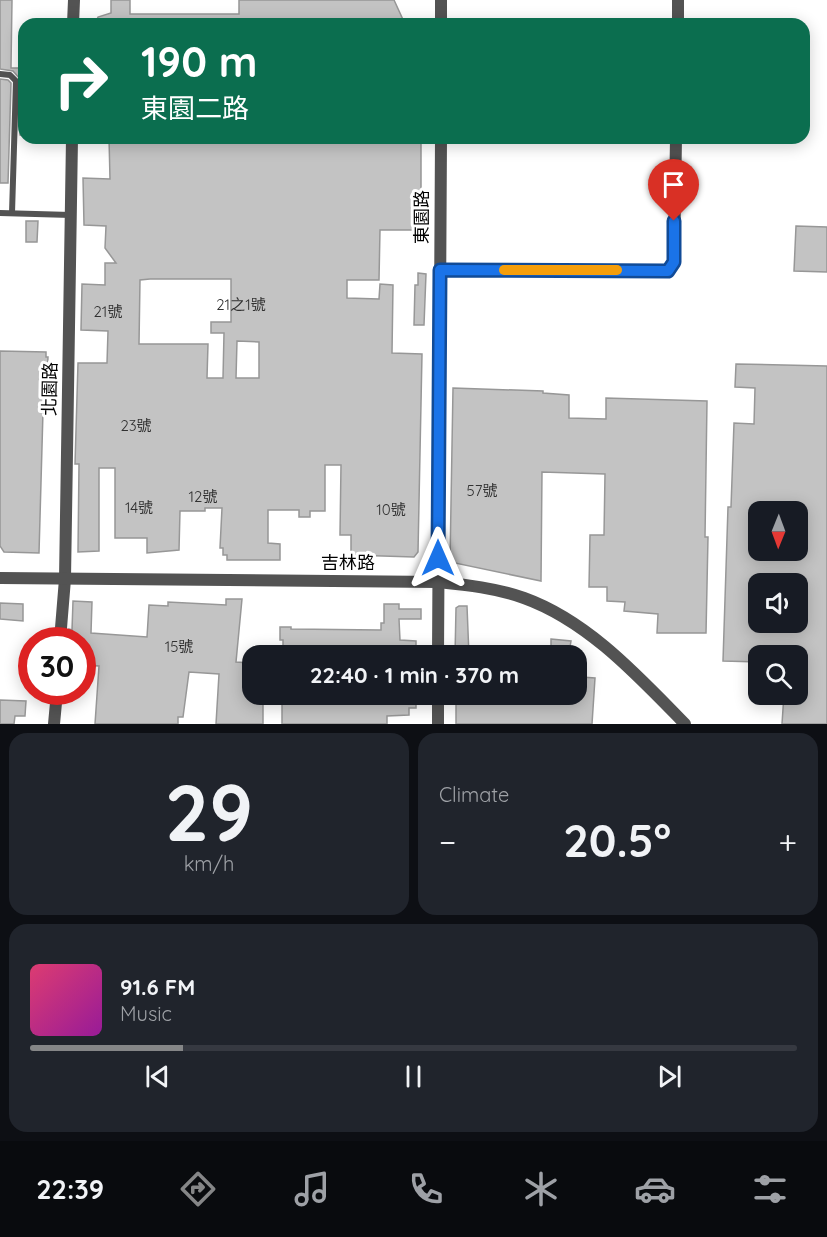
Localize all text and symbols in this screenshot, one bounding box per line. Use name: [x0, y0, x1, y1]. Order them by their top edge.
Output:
text: 190 m: [141, 35, 257, 88]
icon: right: [42, 42, 120, 120]
text: 東園二路: [141, 91, 249, 125]
pin: [648, 159, 699, 221]
icon: arrive: [657, 168, 690, 201]
street label: 東園路: [410, 190, 433, 244]
house number: 21之1號: [216, 295, 266, 314]
house number: 21號: [94, 302, 122, 321]
street label: 北園路: [38, 362, 61, 416]
house number: 23號: [120, 416, 152, 435]
house number: 57號: [467, 481, 497, 500]
house number: 12號: [189, 487, 217, 506]
house number: 14號: [125, 498, 153, 517]
house number: 10號: [376, 500, 406, 519]
north arrow: [748, 501, 808, 561]
map controls: [748, 501, 808, 705]
position arrow: [406, 526, 470, 590]
street label: 吉林路: [321, 551, 375, 574]
button: sound: [748, 573, 808, 633]
speed limit sign: 30: [18, 627, 96, 705]
house number: 15號: [165, 637, 193, 656]
button: search: [748, 645, 808, 705]
text: 22:40 · 1 min · 370 m: [310, 661, 519, 689]
text: 29: [165, 763, 253, 861]
text: Climate: [439, 782, 509, 807]
text: 20.5°: [563, 812, 671, 868]
text: −: [439, 821, 456, 862]
text: +: [778, 821, 797, 862]
text: km/h: [184, 851, 234, 876]
text: 91.6 FM: [120, 973, 195, 1001]
text: Music: [120, 1001, 172, 1026]
icon: previous: [141, 1060, 174, 1093]
icon: pause: [397, 1060, 430, 1093]
icon: next: [653, 1060, 686, 1093]
icon: directions: [177, 1168, 219, 1210]
icon: music: [291, 1168, 333, 1210]
icon: phone: [405, 1168, 447, 1210]
icon: climate: [520, 1168, 562, 1210]
icon: car: [634, 1168, 676, 1210]
icon: filters: [749, 1168, 791, 1210]
text: 22:39: [36, 1172, 104, 1206]

